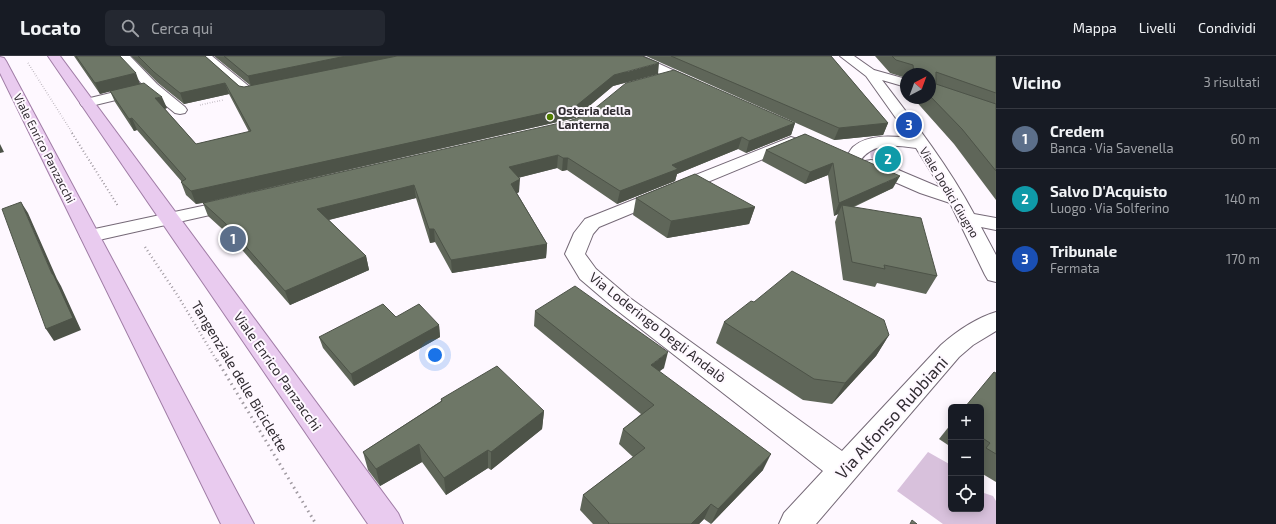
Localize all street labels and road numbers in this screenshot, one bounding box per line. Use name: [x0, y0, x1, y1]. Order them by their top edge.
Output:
street label: Viale Enrico Panzacchi: [11, 91, 79, 205]
street label: Viale Dodici Giugno: [917, 144, 983, 240]
street label: Via Loderingo Degli Andalò: [586, 268, 730, 386]
street label: Tangenziale delle Biciclette: [188, 298, 292, 454]
street label: Viale Enrico Panzacchi: [230, 308, 326, 434]
street label: Via Alfonso Rubbiani: [831, 352, 951, 482]

